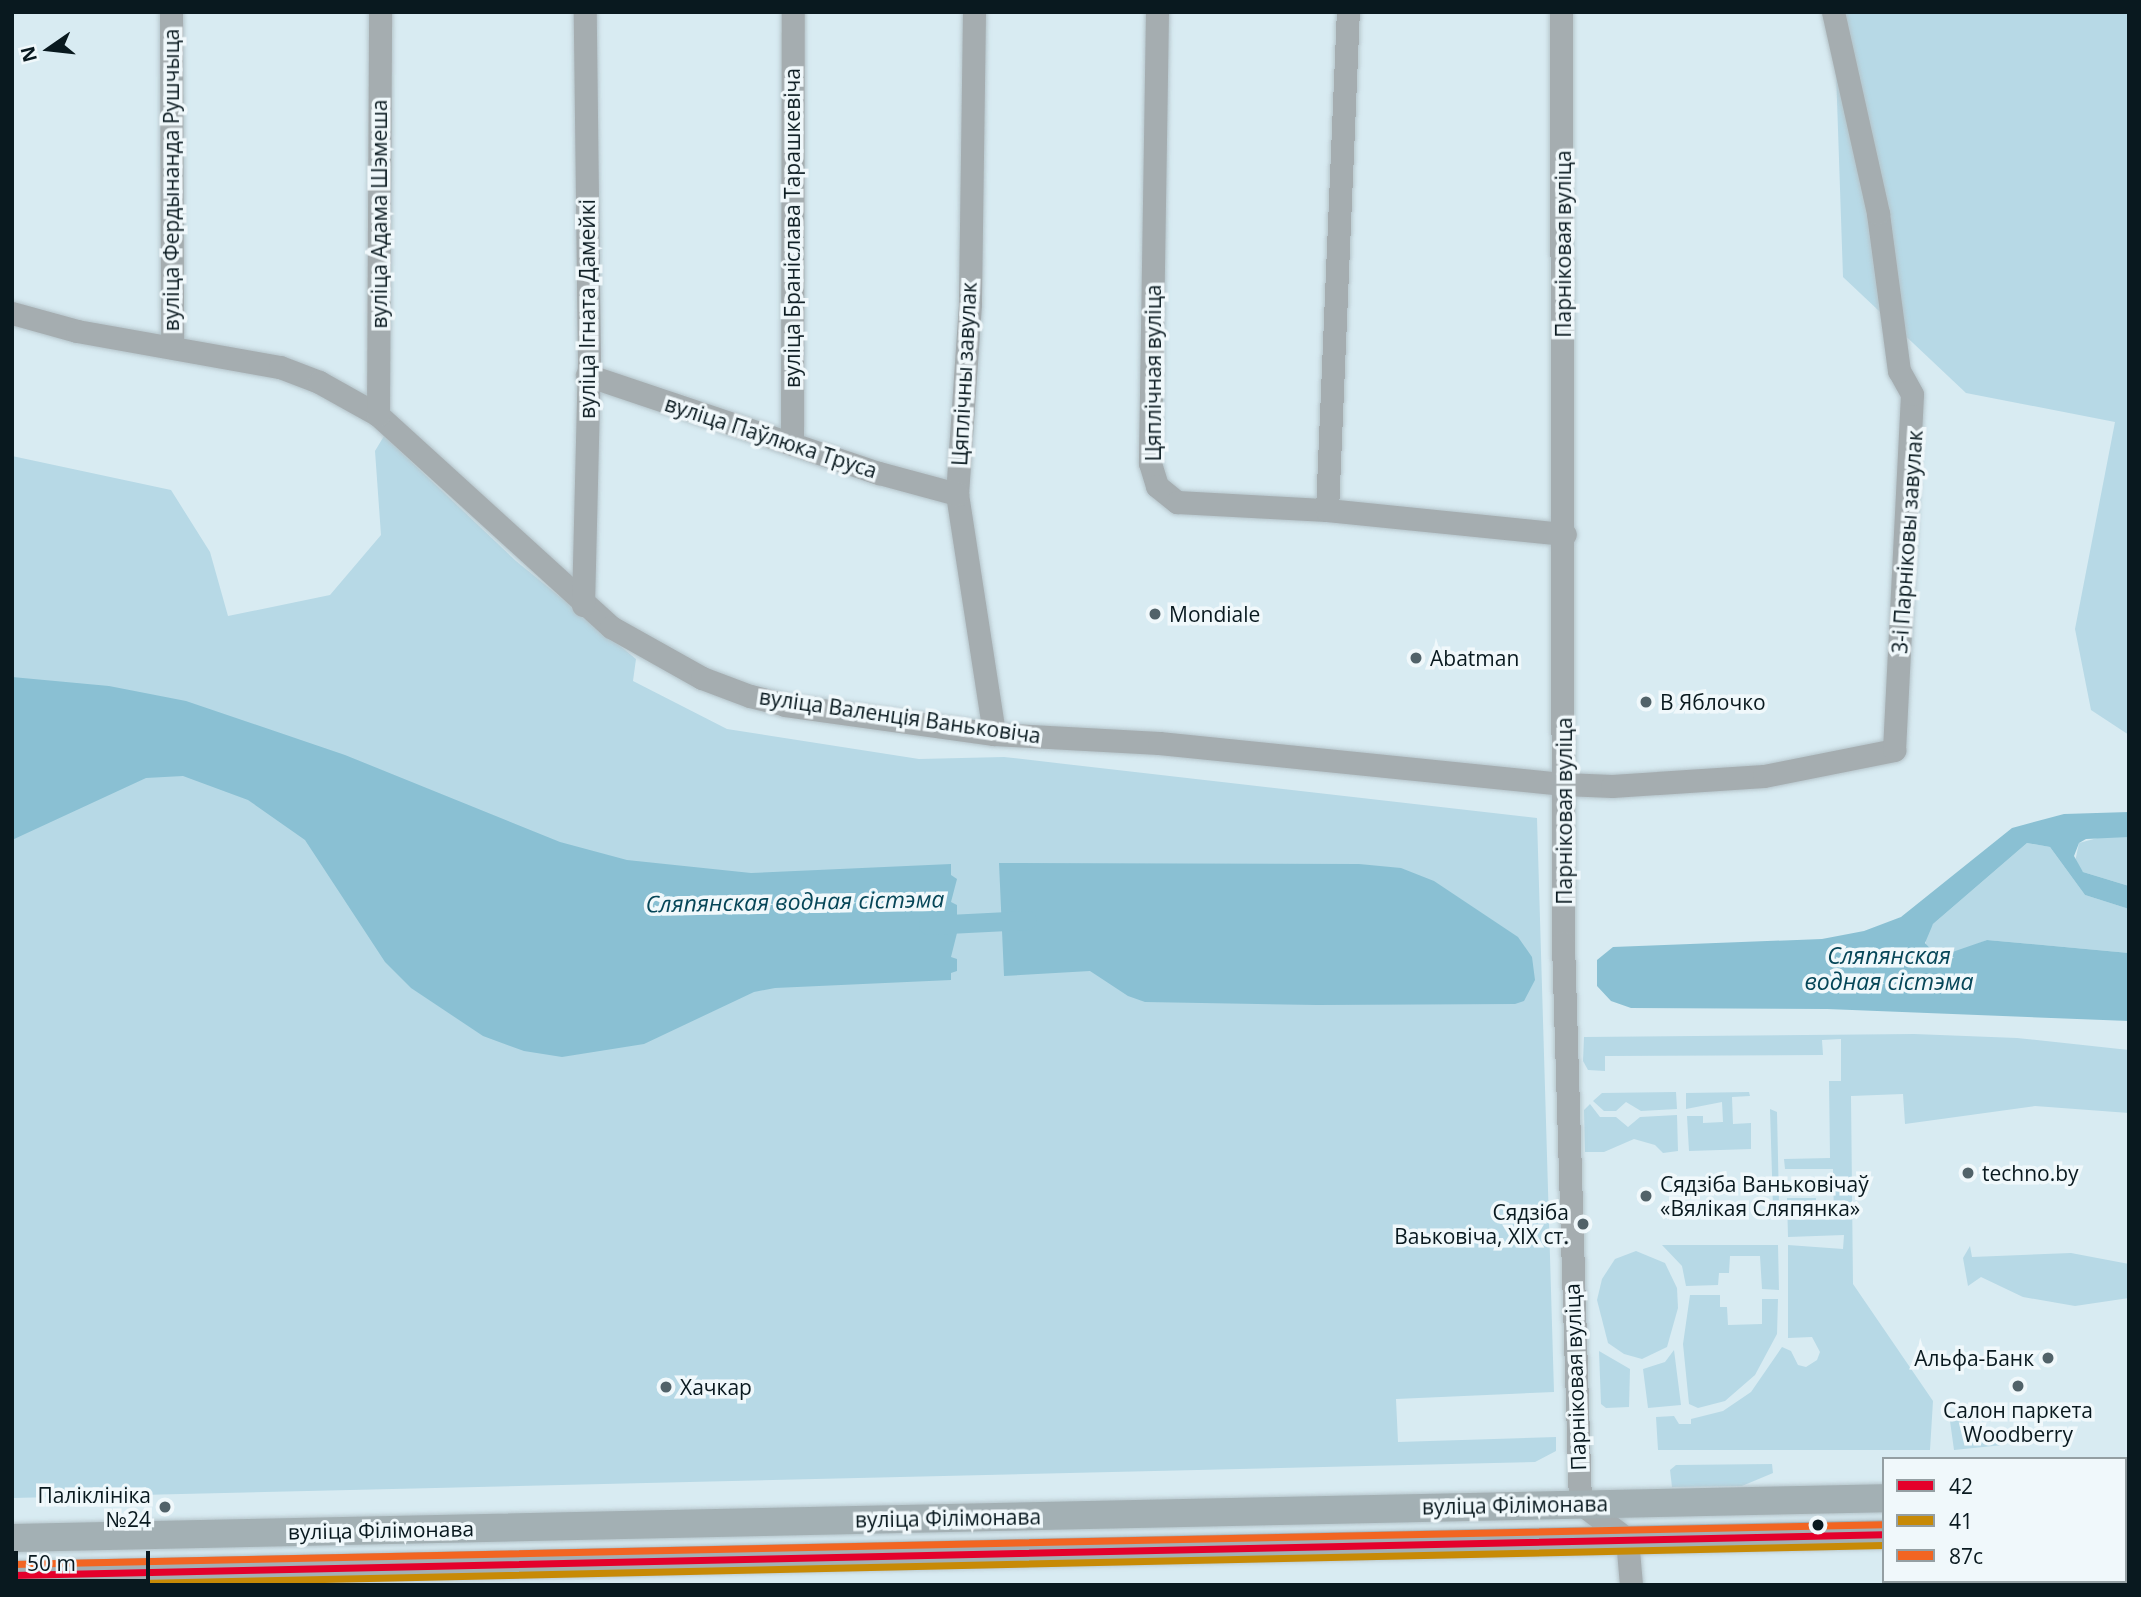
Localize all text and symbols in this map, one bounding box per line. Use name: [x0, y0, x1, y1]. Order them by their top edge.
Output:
north arrow: [14, 14, 84, 84]
street label: вуліца Фердынанда Рушчыца: [158, 29, 184, 331]
text: N: [14, 43, 43, 65]
street label: вуліца Браніслава Тарашкевіча: [779, 68, 805, 388]
street label: вуліца Адама Шэмеша: [366, 99, 392, 329]
street label: Парніковая вуліца: [1550, 150, 1576, 338]
street label: вуліца Ігната Дамейкі: [574, 199, 600, 419]
street label: Цяплічны завулак: [947, 281, 981, 467]
street label: Цяплічная вуліца: [1140, 285, 1166, 461]
street label: вуліца Паўлюка Труса: [662, 391, 880, 483]
street label: 3-і Парніковы завулак: [1887, 429, 1927, 655]
place label: Mondiale: [1169, 601, 1260, 627]
marker: Mondiale: [1147, 606, 1163, 622]
place label: Abatman: [1430, 645, 1519, 671]
marker: Abatman: [1408, 650, 1424, 666]
street label: вуліца Валенція Ваньковіча: [758, 684, 1042, 748]
place label: В Яблочко: [1660, 689, 1766, 715]
marker: В Яблочко: [1638, 694, 1654, 710]
street label: Парніковая вуліца: [1551, 717, 1577, 905]
water label: Сляпянская водная сістэма: [645, 885, 945, 917]
water label: Сляпянская водная сістэма: [1804, 941, 1974, 995]
place label: techno.by: [1982, 1160, 2079, 1186]
marker: techno.by: [1960, 1165, 1976, 1181]
place label: Сядзіба Ваньковічаў «Вялікая Сляпянка»: [1660, 1171, 1869, 1221]
marker: Сядзіба Ваньковічаў «Вялікая Сляпянка»: [1638, 1188, 1654, 1204]
place label: Сядзіба Ваьковіча, XIX ст.: [1394, 1199, 1569, 1249]
marker: Сядзіба Ваьковіча, XIX ст.: [1575, 1216, 1591, 1232]
street label: Парніковая вуліца: [1559, 1283, 1591, 1471]
place label: Альфа-Банк: [1914, 1345, 2034, 1371]
marker: Альфа-Банк: [2040, 1350, 2056, 1366]
place label: Хачкар: [680, 1374, 752, 1400]
marker: Салон паркета Woodberry: [2010, 1378, 2026, 1394]
marker: Хачкар: [658, 1379, 674, 1395]
place label: Салон паркета Woodberry: [1943, 1397, 2093, 1447]
legend: [1882, 1457, 2127, 1583]
text: 42: [1949, 1472, 1973, 1500]
place label: Паліклініка №24: [37, 1482, 151, 1532]
street label: вуліца Філімонава: [1422, 1491, 1608, 1519]
marker: Паліклініка №24: [157, 1499, 173, 1515]
street label: вуліца Філімонава: [855, 1504, 1041, 1532]
text: 41: [1949, 1507, 1973, 1535]
street label: вуліца Філімонава: [288, 1516, 474, 1544]
unlabelled marker: [1811, 1518, 1825, 1532]
scale bar: [18, 1538, 154, 1582]
text: 87с: [1949, 1542, 1983, 1570]
text: 50 m: [27, 1549, 76, 1577]

